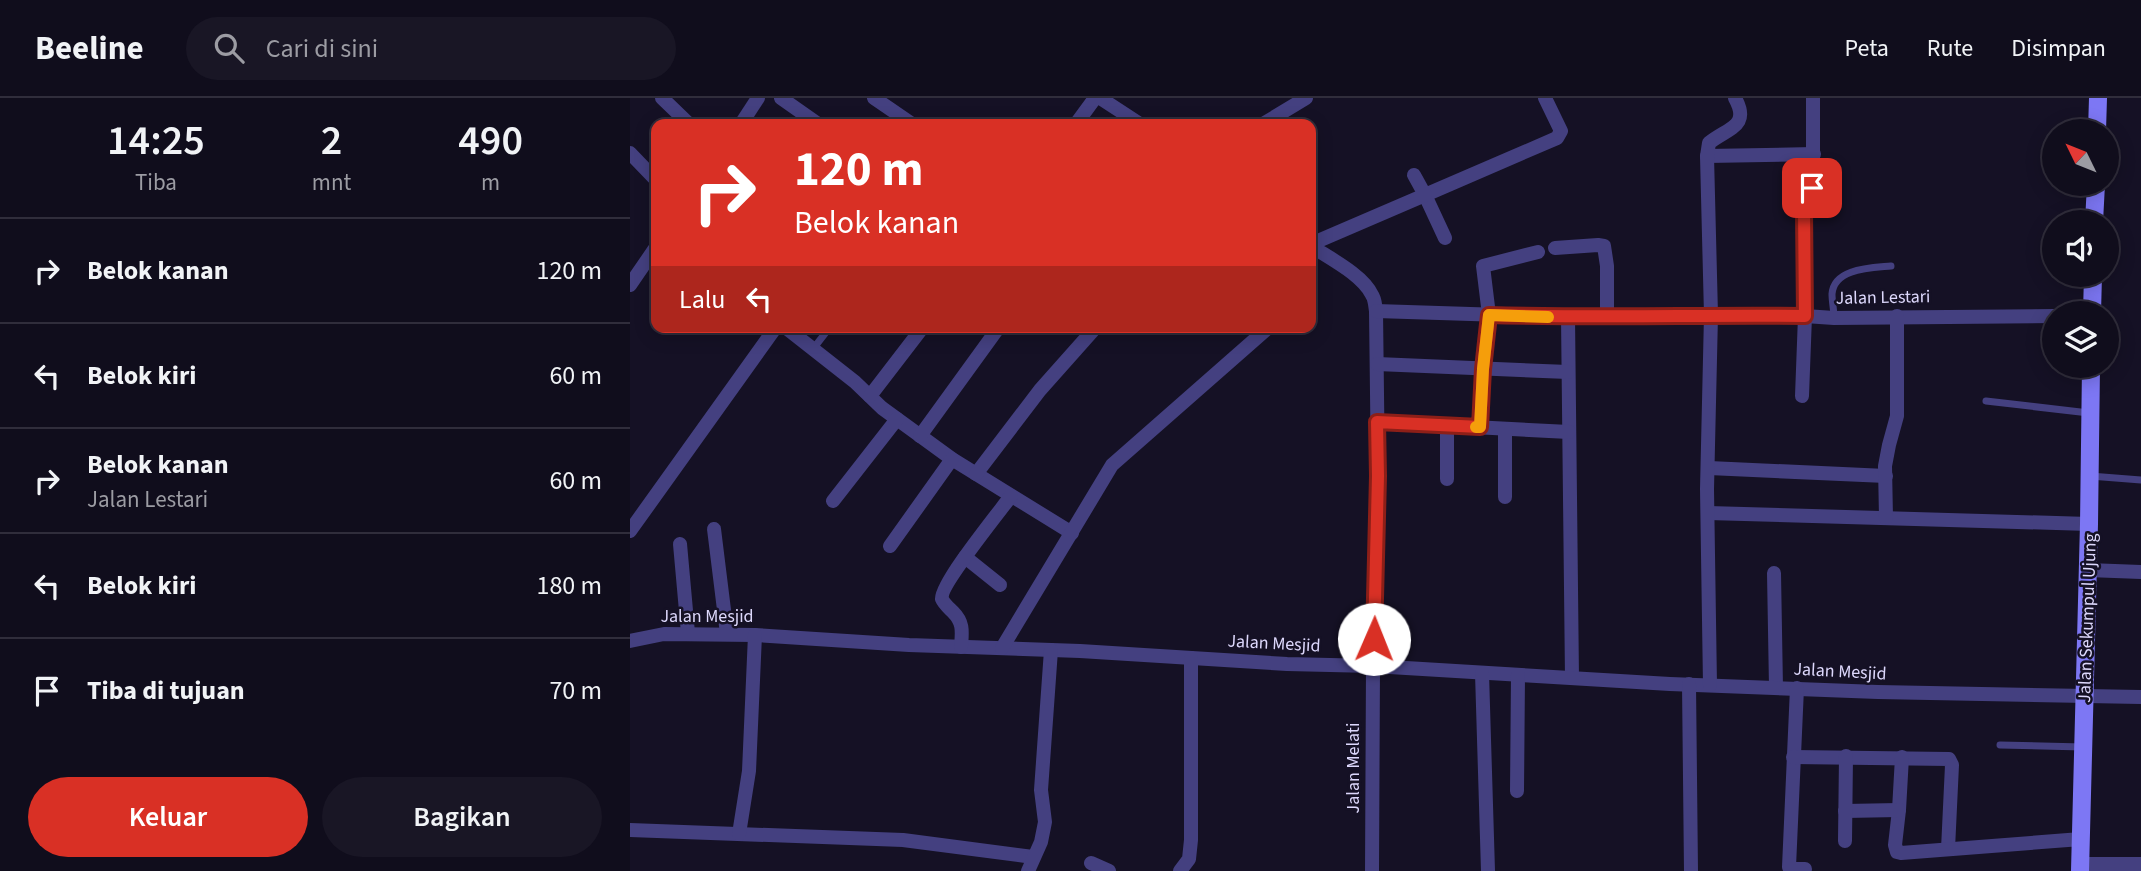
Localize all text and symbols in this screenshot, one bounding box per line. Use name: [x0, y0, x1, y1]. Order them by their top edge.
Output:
search box: [186, 17, 676, 80]
text: Beeline: [35, 25, 144, 72]
icon: search: [210, 29, 248, 67]
text: Cari di sini: [266, 30, 378, 67]
text: Peta: [1844, 31, 1889, 66]
text: Rute: [1927, 31, 1973, 66]
text: Disimpan: [2011, 31, 2106, 66]
text: 14:25: [107, 111, 205, 171]
text: 2: [321, 111, 342, 171]
text: 490: [458, 111, 523, 171]
north arrow: [2042, 119, 2119, 196]
map controls: [2042, 119, 2119, 378]
text: 120 m: [794, 135, 923, 205]
icon: right: [679, 147, 770, 238]
pin: [1782, 158, 1842, 218]
text: Tiba: [135, 166, 177, 199]
text: mnt: [312, 166, 351, 199]
text: m: [481, 166, 500, 199]
icon: arrive: [1793, 169, 1831, 207]
text: Belok kanan: [794, 200, 959, 246]
button: sound: [2042, 210, 2119, 287]
icon: right: [28, 252, 66, 290]
text: Belok kanan: [87, 252, 229, 289]
text: 120 m: [536, 252, 602, 289]
icon: left: [740, 280, 778, 318]
text: Lalu: [679, 281, 726, 318]
street label: Jalan Lestari: [1835, 284, 1931, 311]
button: layers: [2042, 301, 2119, 378]
icon: left: [28, 357, 66, 395]
text: Belok kiri: [87, 357, 196, 394]
text: 60 m: [549, 357, 602, 394]
text: Belok kanan: [87, 446, 229, 483]
icon: right: [28, 462, 66, 500]
text: 60 m: [549, 462, 602, 499]
text: Jalan Lestari: [87, 483, 208, 516]
street label: Jalan Sekumpul Ujung: [2072, 533, 2103, 703]
icon: left: [28, 567, 66, 605]
text: Belok kiri: [87, 567, 196, 604]
text: 180 m: [536, 567, 602, 604]
position arrow: [1337, 602, 1411, 676]
street label: Jalan Mesjid: [660, 604, 754, 629]
street label: Jalan Mesjid: [1227, 629, 1321, 658]
street label: Jalan Mesjid: [1793, 657, 1887, 686]
icon: arrive: [28, 672, 66, 710]
text: Tiba di tujuan: [87, 672, 245, 709]
text: 70 m: [549, 672, 602, 709]
street label: Jalan Melati: [1341, 723, 1366, 813]
button: Keluar: [28, 777, 308, 857]
button: Bagikan: [322, 777, 602, 857]

